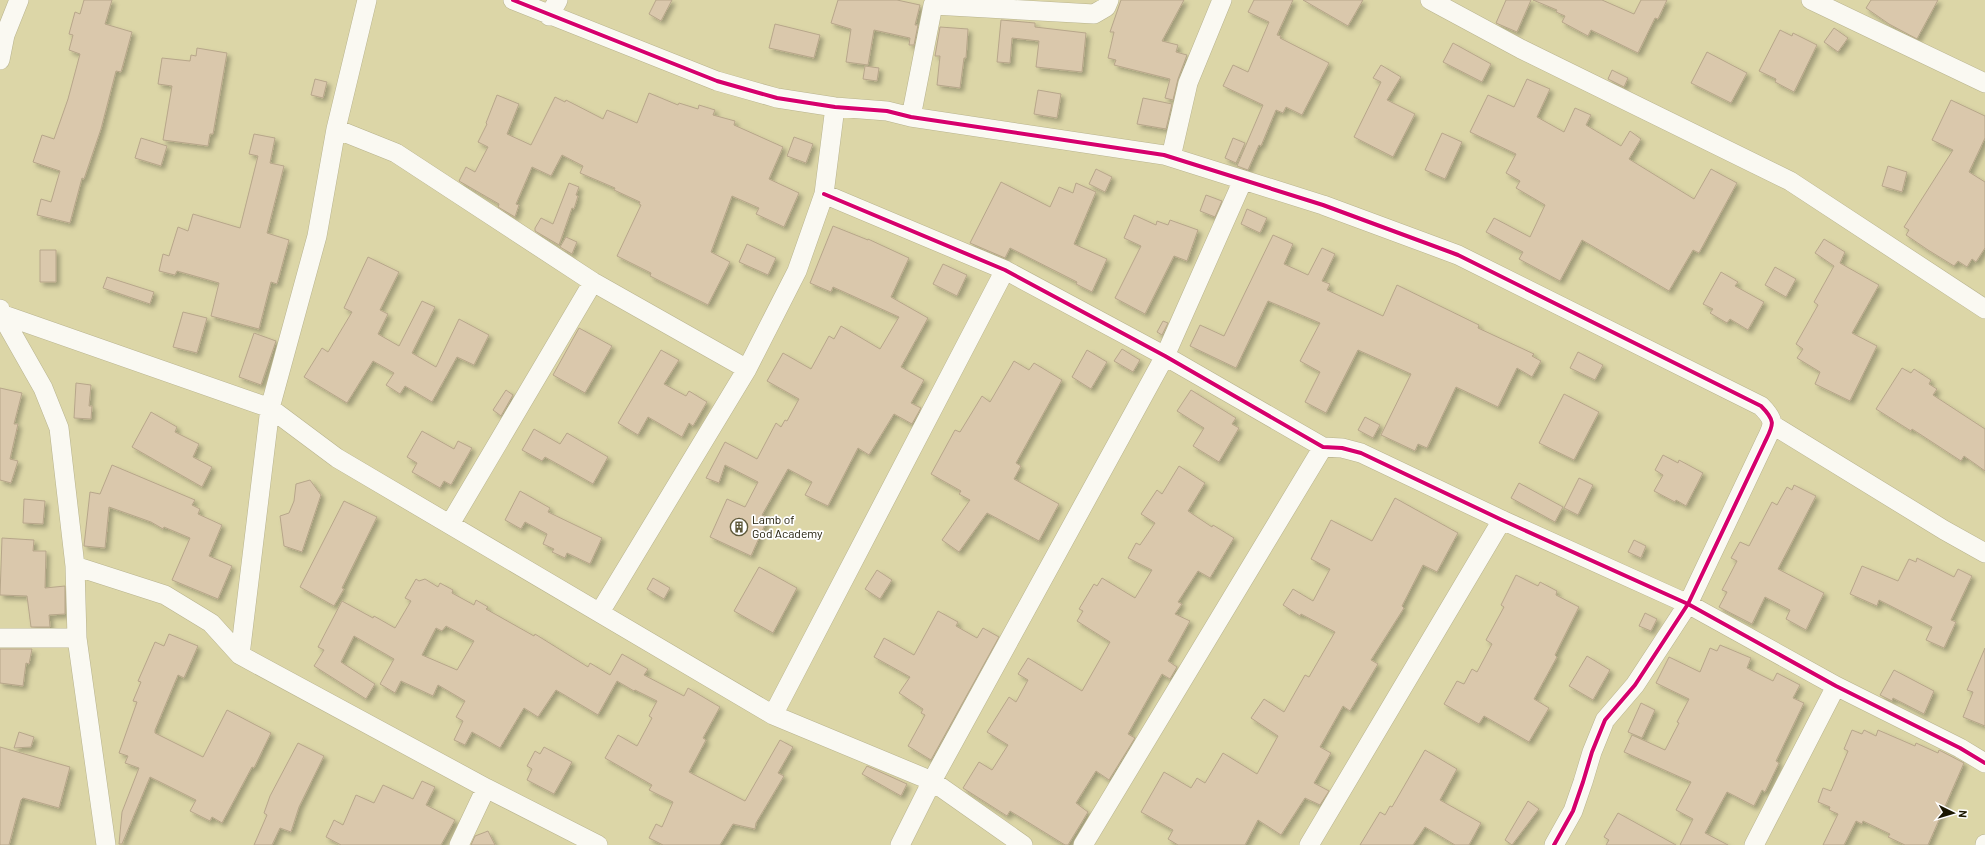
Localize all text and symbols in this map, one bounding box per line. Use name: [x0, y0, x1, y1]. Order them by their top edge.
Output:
place label: Lamb of God Academy: [752, 512, 823, 540]
building icon: Lamb of God Academy: [729, 517, 749, 537]
north arrow: [1933, 793, 1973, 833]
text: N: [1957, 810, 1970, 818]

